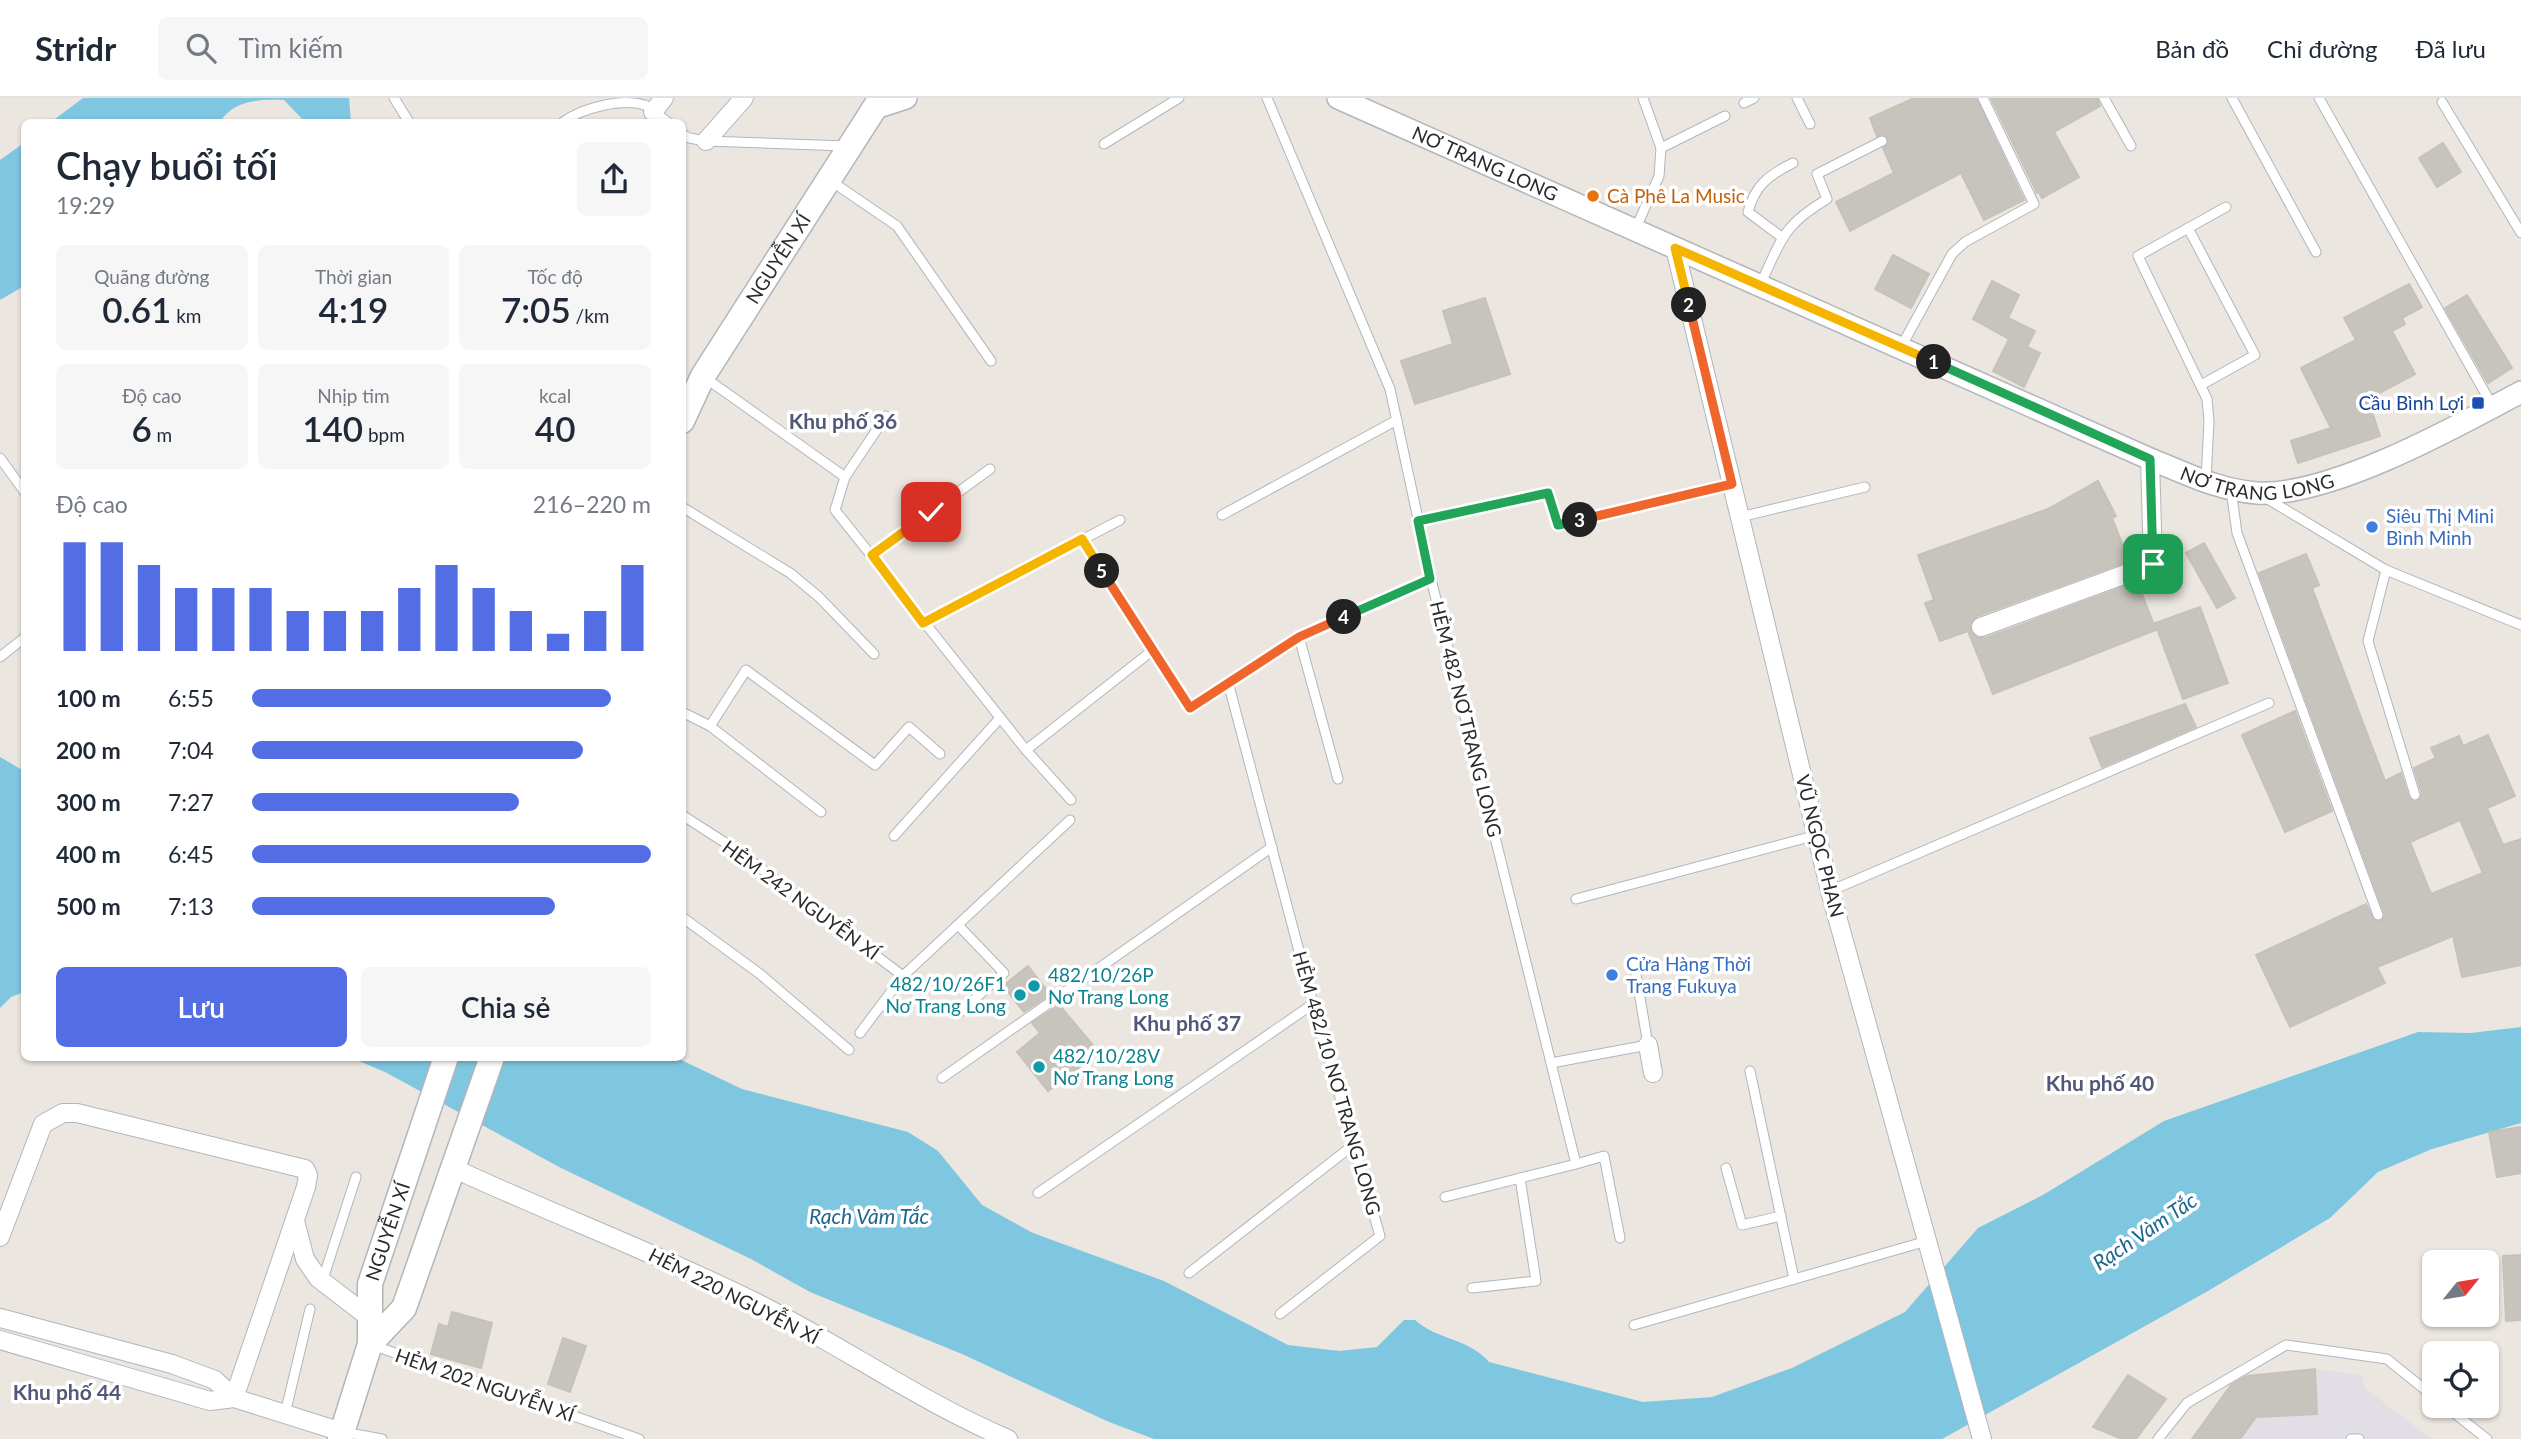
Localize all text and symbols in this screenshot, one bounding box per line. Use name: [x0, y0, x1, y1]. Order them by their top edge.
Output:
search box: [158, 17, 648, 80]
text: Stridr: [35, 28, 116, 68]
icon: search: [182, 29, 220, 67]
text: Tìm kiếm: [238, 32, 343, 64]
text: Bản đồ: [2155, 34, 2229, 63]
text: Chỉ đường: [2267, 34, 2378, 63]
text: Đã lưu: [2416, 34, 2486, 63]
street label: NƠ TRANG LONG: [1409, 121, 1562, 205]
text: Chạy buổi tối: [56, 142, 278, 188]
button: share: [577, 142, 651, 216]
place label: Cà Phê La Music: [1607, 184, 1745, 207]
marker: Cà Phê La Music: [1585, 188, 1601, 204]
text: 19:29: [56, 191, 115, 219]
street label: NGUYỄN XÍ: [740, 208, 816, 308]
text: Quãng đường: [94, 265, 209, 288]
text: Thời gian: [315, 265, 392, 288]
text: Tốc độ: [528, 265, 583, 288]
text: 0.61: [102, 288, 171, 330]
text: 4:19: [319, 288, 388, 330]
text: 7:05: [501, 288, 571, 330]
pin: 2: [1672, 288, 1706, 322]
text: 2: [1683, 293, 1694, 316]
text: km: [171, 304, 202, 327]
text: /km: [571, 304, 609, 327]
pin: 1: [1916, 344, 1952, 380]
text: 1: [1928, 350, 1939, 373]
text: Độ cao: [122, 384, 182, 407]
text: Nhịp tim: [317, 384, 390, 407]
text: kcal: [539, 384, 571, 407]
place label: Cầu Bình Lợi: [2358, 391, 2464, 414]
marker: Cầu Bình Lợi: [2470, 395, 2486, 411]
text: 6: [131, 407, 152, 449]
text: 140: [302, 407, 363, 449]
text: 40: [535, 407, 575, 449]
district label: Khu phố 36: [789, 408, 897, 433]
text: m: [152, 423, 172, 446]
text: bpm: [363, 423, 405, 446]
street label: NƠ TRANG LONG: [2177, 461, 2337, 504]
pin: [901, 482, 961, 542]
text: Độ cao: [56, 490, 128, 518]
text: 216–220 m: [533, 490, 651, 518]
icon: check: [912, 493, 950, 531]
pin: 3: [1562, 502, 1598, 538]
place label: Siêu Thị Mini Bình Minh: [2386, 504, 2494, 549]
text: 3: [1574, 508, 1585, 531]
marker: Siêu Thị Mini Bình Minh: [2364, 519, 2380, 535]
pin: [2123, 534, 2183, 594]
icon: arrive: [2134, 545, 2172, 583]
pin: 5: [1084, 554, 1120, 588]
text: 5: [1096, 559, 1107, 582]
street label: HẺM 482 NƠ TRANG LONG: [1426, 598, 1507, 839]
pin: 4: [1326, 600, 1362, 634]
text: 4: [1338, 605, 1349, 628]
text: 100 m: [56, 684, 121, 712]
text: 6:55: [168, 684, 214, 712]
text: 200 m: [56, 736, 121, 764]
text: 7:04: [168, 736, 214, 764]
street label: VŨ NGỌC PHAN: [1792, 772, 1849, 920]
text: 300 m: [56, 788, 121, 816]
text: 7:27: [168, 788, 214, 816]
street label: HẺM 242 NGUYỄN XÍ: [718, 834, 886, 965]
text: 400 m: [56, 840, 121, 868]
text: 6:45: [168, 840, 214, 868]
text: 500 m: [56, 892, 121, 920]
text: 7:13: [168, 892, 214, 920]
street label: HẺM 482/10 NƠ TRANG LONG: [1289, 948, 1386, 1217]
place label: Cửa Hàng Thời Trang Fukuya: [1626, 952, 1751, 997]
place label: 482/10/26P Nơ Trang Long: [1048, 963, 1169, 1008]
button: Lưu: [56, 967, 347, 1047]
button: Chia sẻ: [361, 967, 651, 1047]
marker: Cửa Hàng Thời Trang Fukuya: [1604, 967, 1620, 983]
place label: 482/10/26F1 Nơ Trang Long: [885, 972, 1006, 1017]
marker: 482/10/26P Nơ Trang Long: [1026, 978, 1042, 994]
marker: 482/10/26F1 Nơ Trang Long: [1012, 987, 1028, 1003]
district label: Khu phố 37: [1133, 1010, 1241, 1035]
place label: 482/10/28V Nơ Trang Long: [1053, 1044, 1174, 1089]
marker: 482/10/28V Nơ Trang Long: [1031, 1059, 1047, 1075]
district label: Khu phố 40: [2046, 1070, 2154, 1095]
street label: NGUYỄN XÍ: [360, 1178, 415, 1283]
water label: Rạch Vàm Tắc: [2087, 1187, 2201, 1275]
water label: Rạch Vàm Tắc: [809, 1203, 929, 1228]
street label: HẺM 220 NGUYỄN XÍ: [645, 1242, 825, 1349]
north arrow: [2422, 1250, 2499, 1326]
map controls: [2422, 1250, 2499, 1418]
button: locate: [2422, 1341, 2499, 1418]
street label: HẺM 202 NGUYỄN XÍ: [392, 1342, 580, 1427]
district label: Khu phố 44: [13, 1379, 121, 1404]

